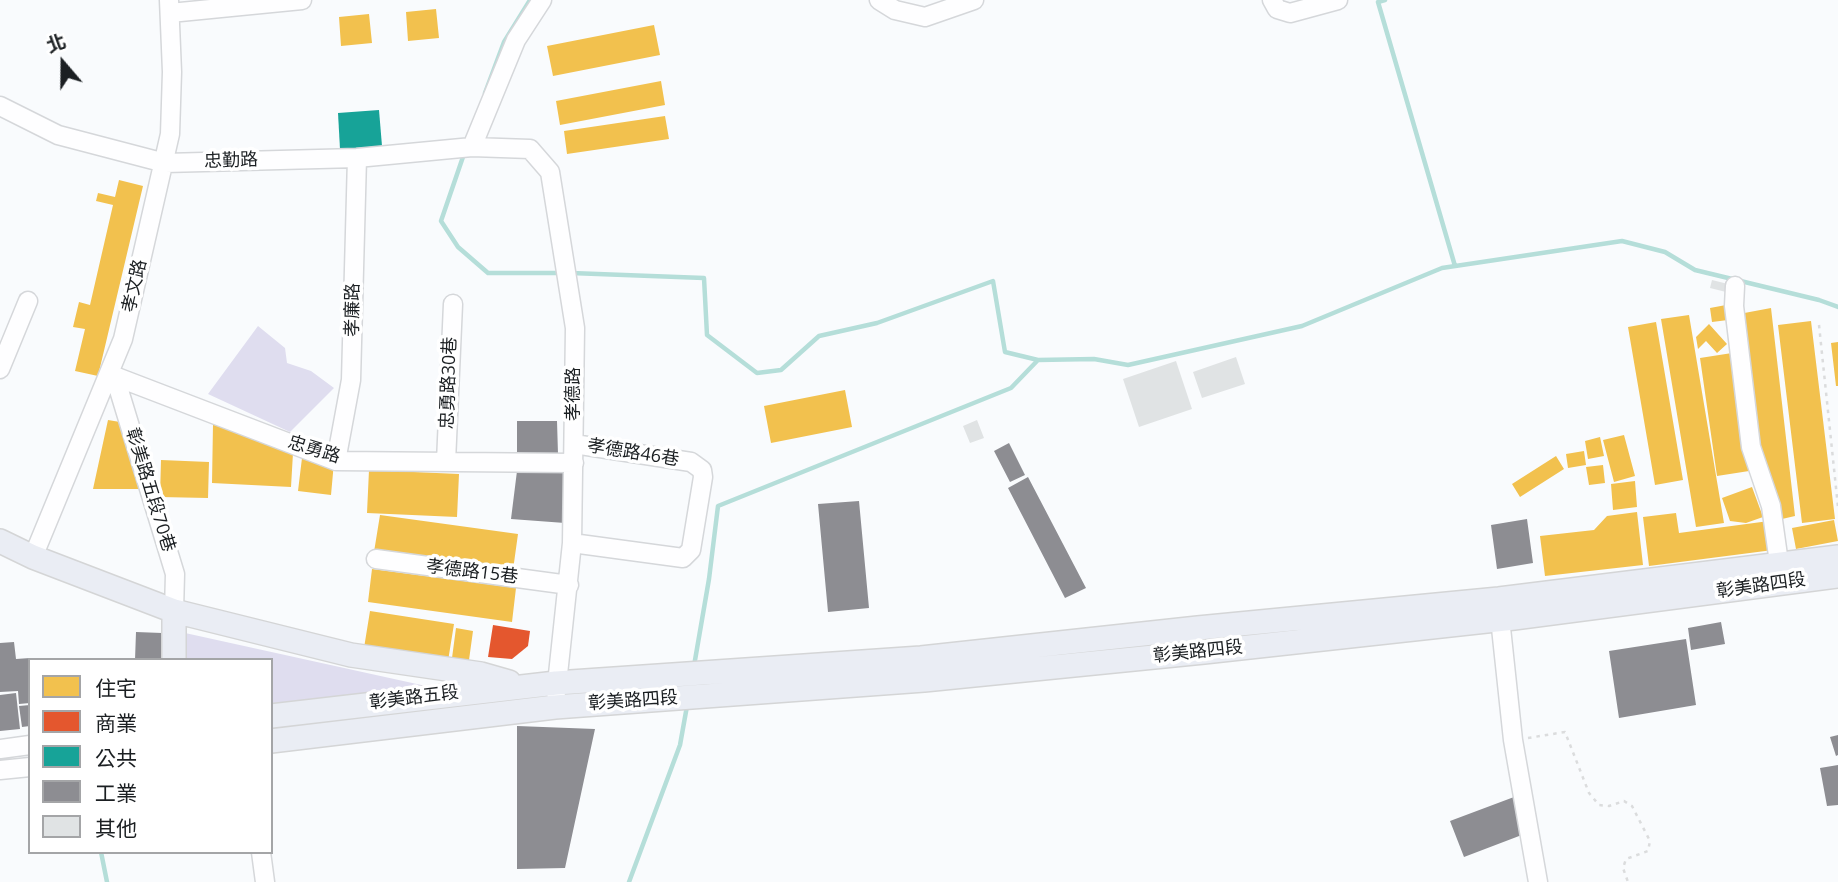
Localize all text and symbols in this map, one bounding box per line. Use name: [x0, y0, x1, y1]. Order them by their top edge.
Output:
north arrow: [28, 28, 98, 98]
text: 北: [42, 28, 69, 59]
street label: 忠勤路: [204, 149, 258, 173]
street label: 孝文路: [118, 257, 152, 315]
street label: 孝廉路: [342, 283, 364, 337]
street label: 忠勇路30巷: [437, 336, 461, 430]
street label: 孝德路: [563, 367, 585, 421]
street label: 彰美路五段70巷: [121, 425, 179, 555]
street label: 忠勇路: [285, 432, 343, 468]
street label: 孝德路46巷: [586, 435, 680, 471]
street label: 孝德路15巷: [425, 556, 519, 588]
street label: 彰美路四段: [1715, 569, 1807, 603]
street label: 彰美路四段: [1152, 637, 1244, 667]
legend: [28, 658, 273, 854]
text: 住宅: [95, 674, 137, 702]
street label: 彰美路五段: [368, 682, 460, 714]
street label: 彰美路四段: [587, 687, 679, 715]
text: 商業: [95, 709, 137, 737]
text: 公共: [95, 744, 137, 772]
text: 工業: [95, 779, 137, 807]
text: 其他: [95, 814, 137, 842]

